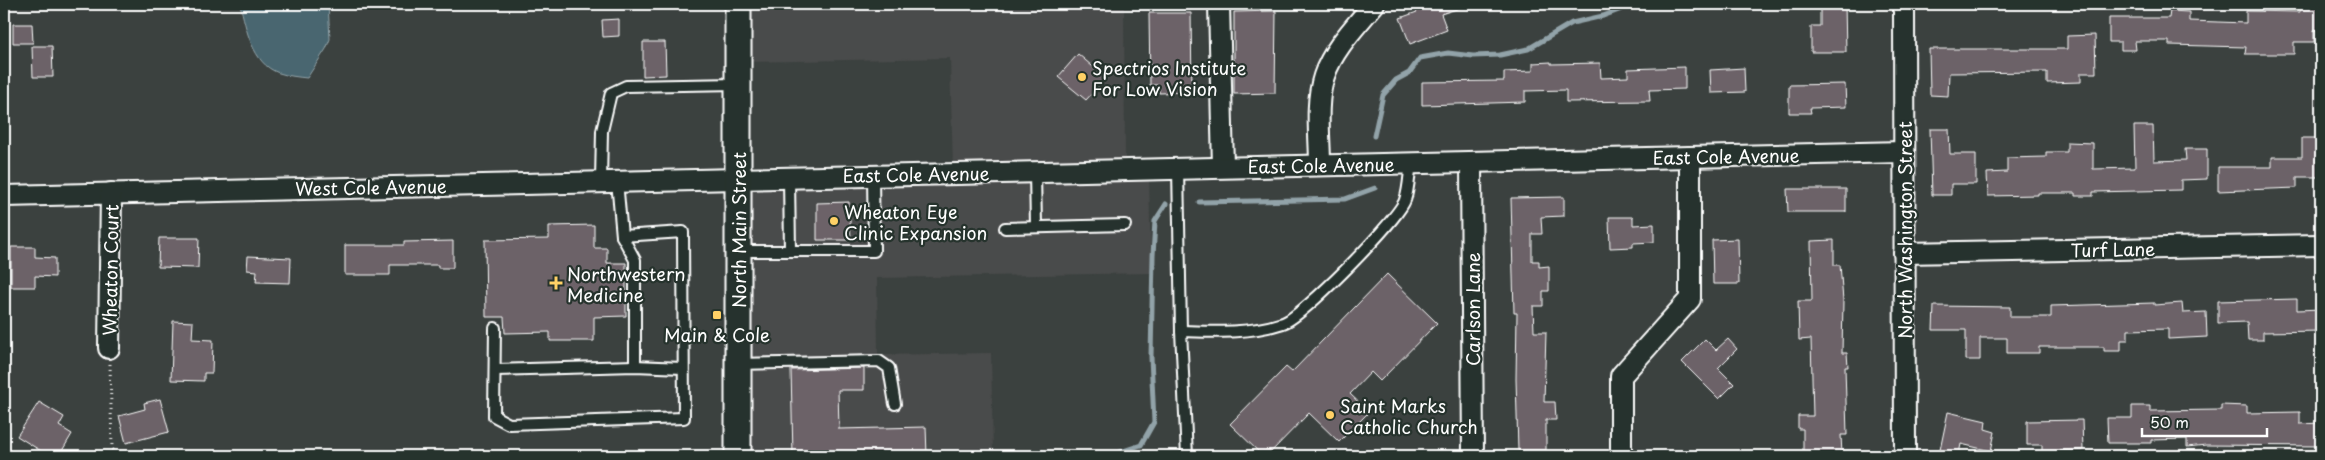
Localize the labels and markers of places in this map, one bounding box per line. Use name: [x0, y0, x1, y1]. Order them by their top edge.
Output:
place label: Spectrios Institute For Low Vision: [1092, 54, 1247, 102]
marker: Spectrios Institute For Low Vision: [1076, 71, 1088, 83]
place label: Wheaton Eye Clinic Expansion: [844, 198, 987, 246]
marker: Wheaton Eye Clinic Expansion: [828, 215, 840, 227]
place label: Northwestern Medicine: [567, 260, 686, 308]
marker: Northwestern Medicine: [549, 276, 563, 290]
marker: Main & Cole: [711, 309, 723, 321]
place label: Main & Cole: [664, 321, 770, 348]
place label: Saint Marks Catholic Church: [1340, 392, 1478, 440]
marker: Saint Marks Catholic Church: [1324, 409, 1336, 421]

